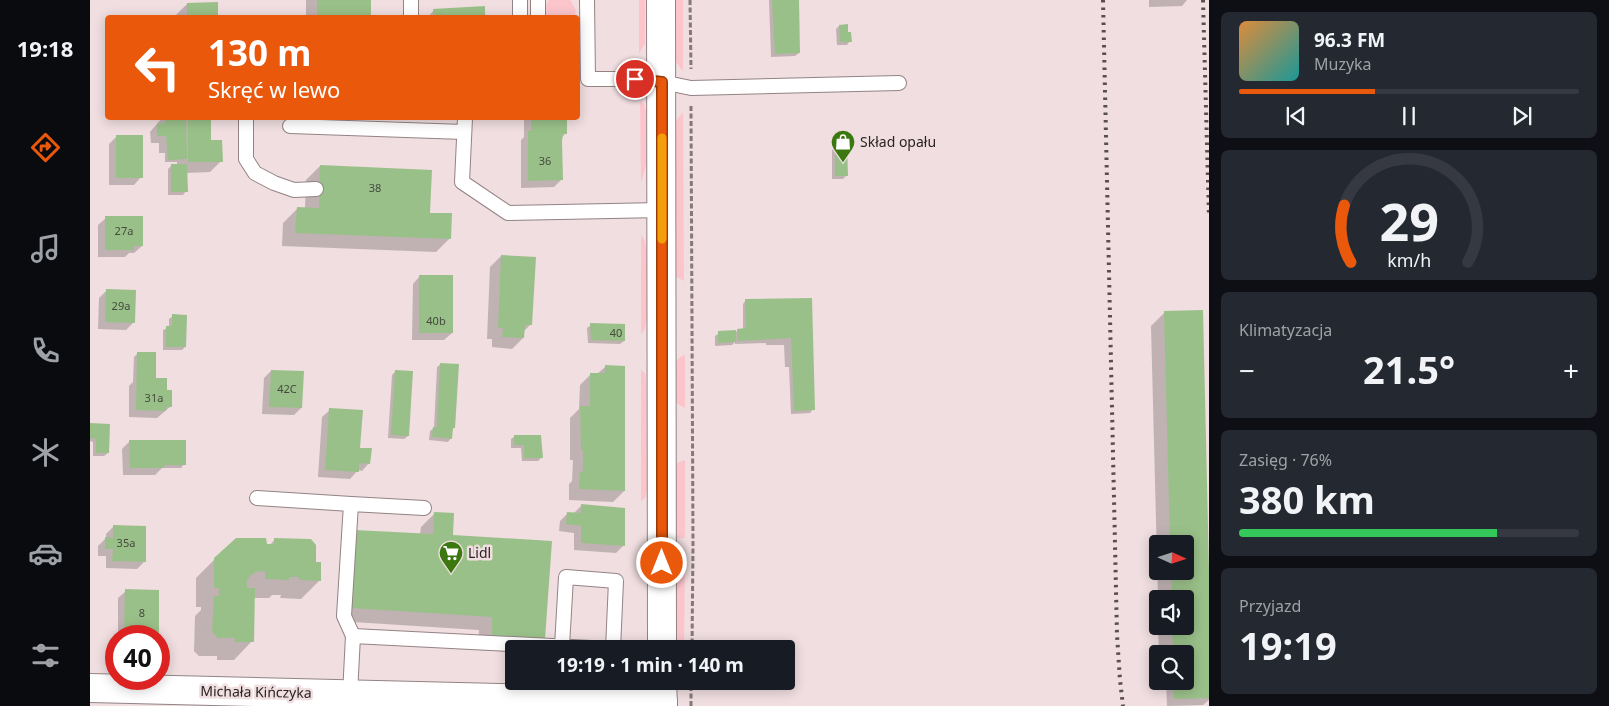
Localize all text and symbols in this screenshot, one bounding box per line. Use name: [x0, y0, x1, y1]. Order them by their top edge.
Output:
text: 96.3 FM: [1314, 27, 1385, 53]
text: 130 m: [208, 29, 311, 76]
text: 19:18: [17, 33, 73, 63]
icon: left: [125, 35, 190, 100]
text: Muzyka: [1314, 53, 1372, 75]
pin: [614, 58, 656, 100]
icon: arrive: [621, 65, 649, 93]
text: Skręć w lewo: [208, 74, 340, 104]
icon: previous: [1282, 102, 1310, 130]
icon: pause: [1395, 102, 1423, 130]
icon: next: [1508, 102, 1536, 130]
shop icon: Skład opału: [830, 129, 856, 163]
icon: directions: [28, 130, 63, 165]
place label: Skład opału: [860, 132, 936, 151]
house number: 36: [539, 153, 551, 168]
house number: 38: [369, 180, 381, 195]
text: 29: [1379, 185, 1439, 256]
house number: 27a: [115, 223, 133, 238]
icon: music: [28, 231, 63, 266]
text: km/h: [1387, 248, 1431, 272]
house number: 29a: [112, 298, 130, 313]
house number: 40b: [426, 313, 446, 328]
text: Klimatyzacja: [1239, 319, 1332, 341]
house number: 40: [610, 325, 622, 340]
icon: phone: [28, 333, 63, 368]
text: 21.5°: [1363, 343, 1455, 395]
text: −: [1239, 351, 1255, 389]
text: +: [1563, 351, 1579, 389]
house number: 42C: [277, 381, 297, 396]
house number: 31a: [145, 390, 163, 405]
icon: climate: [28, 435, 63, 470]
text: Zasięg · 76%: [1239, 449, 1332, 471]
text: 380 km: [1239, 473, 1375, 525]
house number: 35a: [117, 535, 135, 550]
north arrow: [1149, 535, 1194, 580]
map controls: [1149, 535, 1194, 690]
icon: car: [28, 536, 63, 571]
position arrow: [635, 536, 687, 588]
supermarket icon: Lidl: [438, 540, 464, 574]
place label: Lidl: [468, 543, 491, 562]
button: sound: [1149, 590, 1194, 635]
text: Przyjazd: [1239, 595, 1301, 617]
house number: 8: [139, 605, 145, 620]
text: 19:19: [1239, 619, 1337, 671]
speed limit sign: 40: [105, 625, 170, 690]
icon: filters: [28, 638, 63, 673]
button: search: [1149, 645, 1194, 690]
text: 19:19 · 1 min · 140 m: [556, 652, 744, 678]
street label: Michała Kińczyka: [200, 681, 312, 702]

